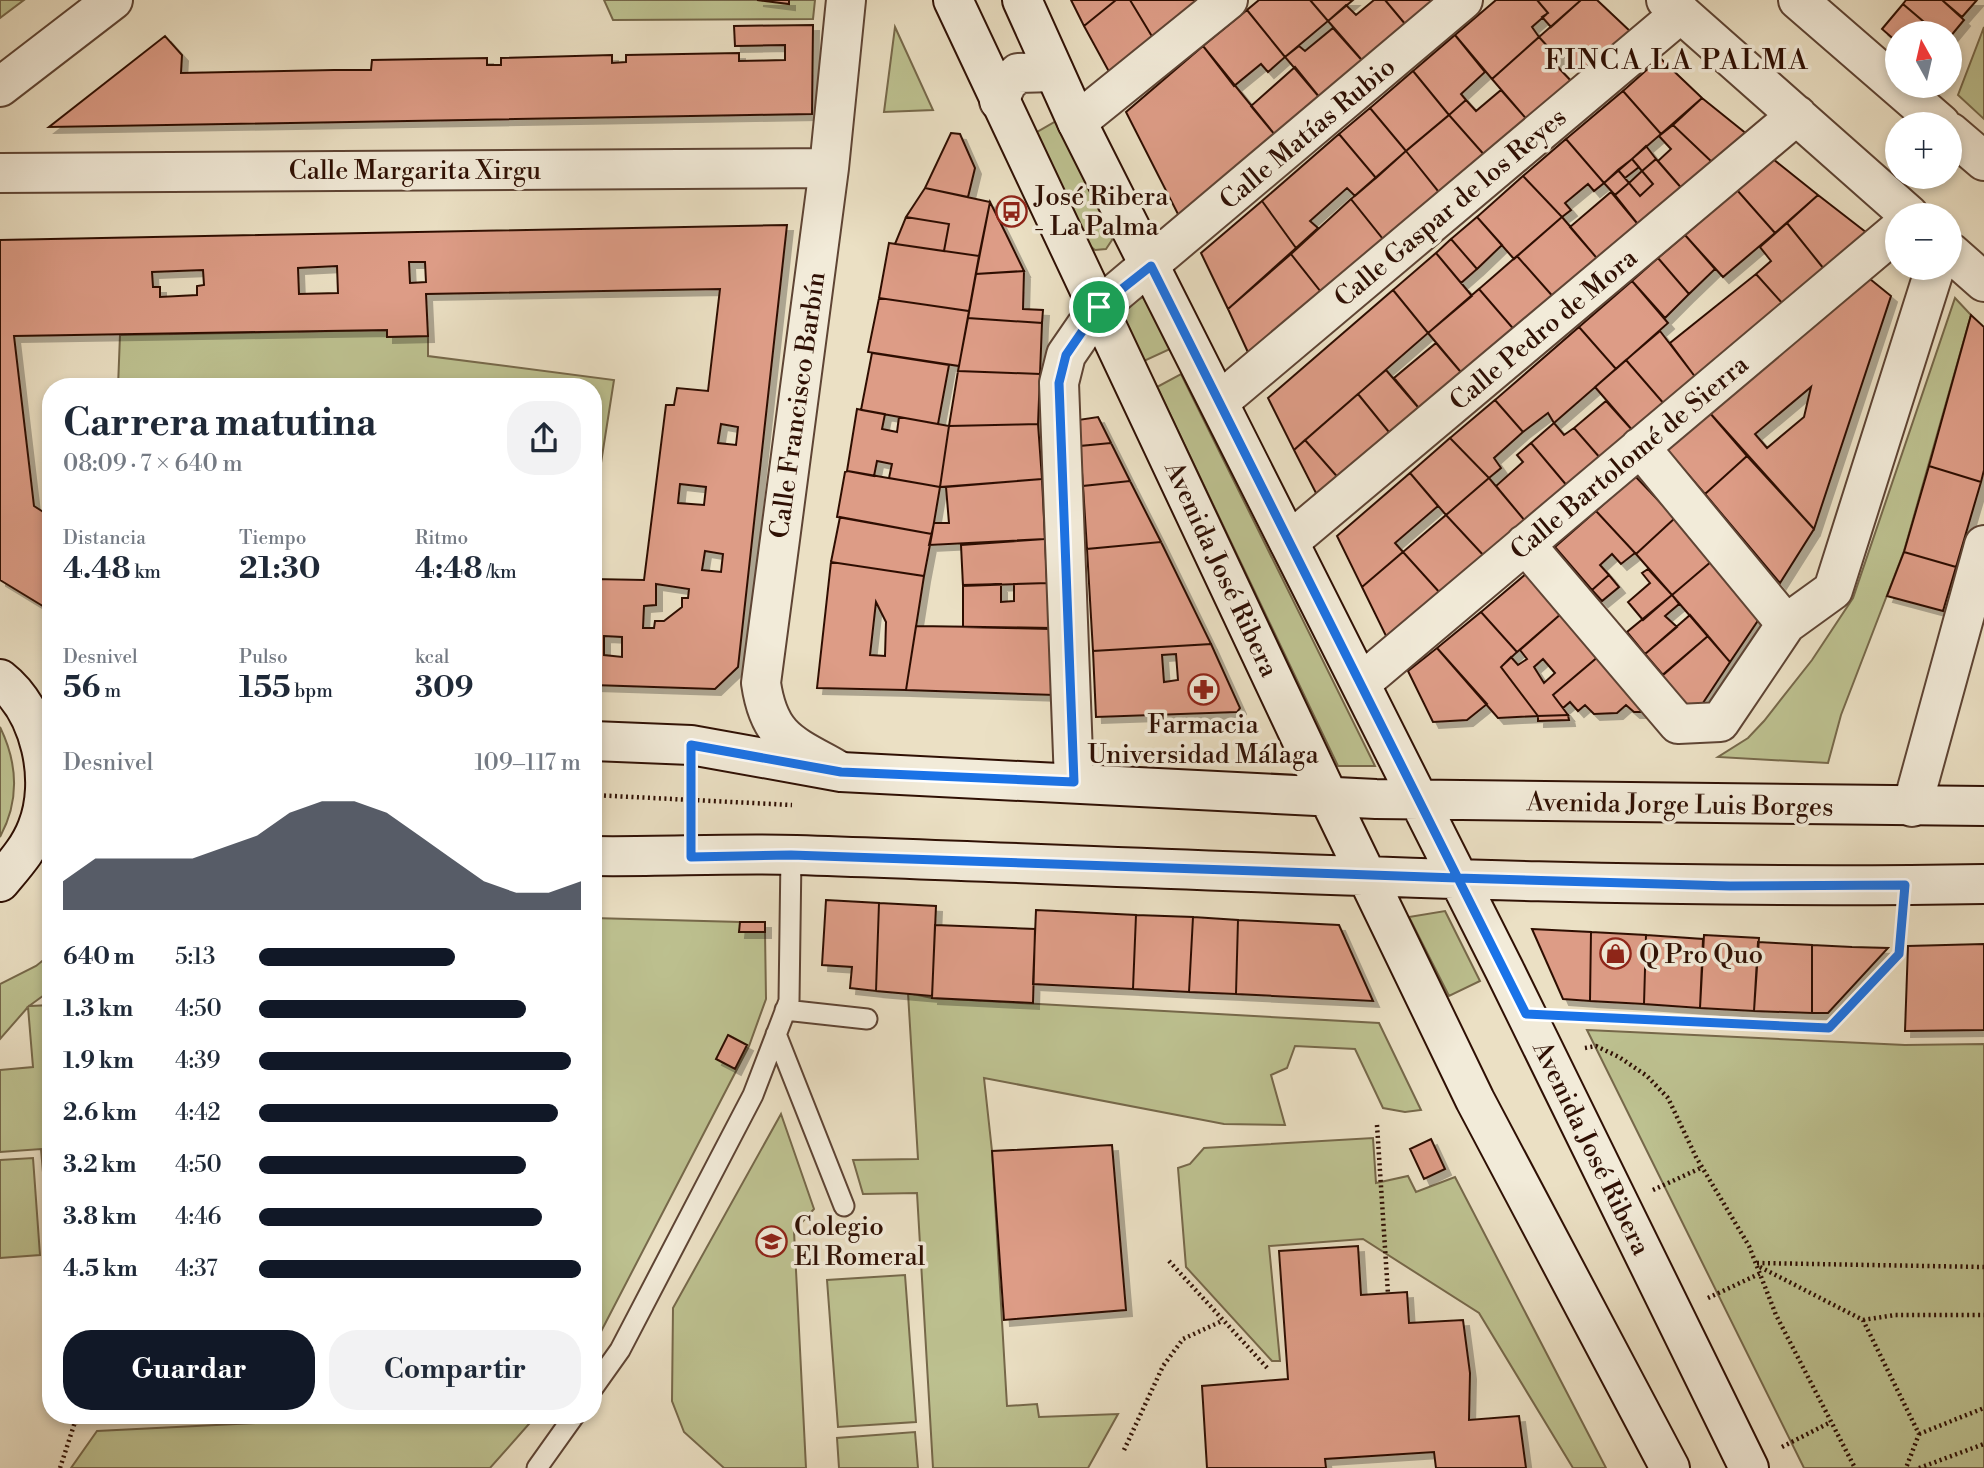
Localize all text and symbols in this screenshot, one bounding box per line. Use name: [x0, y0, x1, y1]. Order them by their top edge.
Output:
north arrow: [1885, 21, 1962, 98]
map controls: [1885, 21, 1962, 280]
district label: FINCA LA PALMA: [1544, 43, 1810, 78]
street label: Calle Matías Rubio: [1213, 51, 1402, 217]
street label: Calle Gaspar de los Reyes: [1328, 101, 1573, 314]
button: +: [1885, 112, 1962, 189]
street label: Calle Margarita Xirgu: [289, 155, 541, 187]
place label: José Ribera - La Palma: [1033, 181, 1169, 243]
bus stop icon: José Ribera - La Palma: [994, 194, 1028, 228]
button: −: [1885, 203, 1962, 280]
street label: Calle Pedro de Mora: [1443, 241, 1645, 418]
street label: Calle Francisco Barbín: [763, 270, 833, 541]
pin: [1069, 277, 1129, 337]
icon: arrive: [1080, 288, 1118, 326]
street label: Calle Bartolomé de Sierra: [1504, 348, 1756, 567]
text: Carrera matutina: [63, 400, 377, 447]
button: share: [507, 401, 581, 475]
text: 08:09 · 7 × 640 m: [63, 450, 243, 478]
street label: Avenida José Ribera: [1157, 456, 1285, 683]
text: Distancia: [63, 526, 146, 550]
text: Tiempo: [239, 526, 306, 550]
text: Ritmo: [415, 526, 468, 550]
text: 4.48: [63, 550, 131, 588]
text: 21:30: [239, 550, 321, 588]
text: 4:48: [415, 550, 483, 588]
text: km: [131, 560, 161, 584]
text: /km: [483, 560, 517, 584]
text: Desnivel: [63, 645, 138, 669]
text: Pulso: [239, 645, 288, 669]
text: kcal: [415, 645, 449, 669]
text: 56: [63, 669, 101, 707]
text: 155: [239, 669, 291, 707]
text: 309: [415, 669, 474, 707]
pharmacy icon: Farmacia Universidad Málaga: [1186, 672, 1220, 706]
text: m: [101, 679, 121, 703]
text: bpm: [291, 679, 333, 703]
place label: Farmacia Universidad Málaga: [1087, 709, 1319, 771]
text: Desnivel: [63, 749, 153, 777]
text: 109–117 m: [474, 749, 581, 777]
street label: Avenida Jorge Luis Borges: [1525, 786, 1834, 824]
shop icon: Q Pro Quo: [1599, 937, 1633, 971]
place label: Q Pro Quo: [1639, 939, 1763, 971]
text: 640 m: [63, 943, 135, 971]
text: 5:13: [175, 943, 215, 971]
text: 1.3 km: [63, 995, 133, 1023]
text: 4:50: [175, 995, 222, 1023]
street label: Avenida José Ribera: [1525, 1035, 1657, 1261]
text: 1.9 km: [63, 1047, 134, 1075]
text: 4:39: [175, 1047, 221, 1075]
text: 2.6 km: [63, 1099, 137, 1127]
text: 4:42: [175, 1099, 221, 1127]
text: 3.2 km: [63, 1151, 136, 1179]
text: 4:50: [175, 1151, 222, 1179]
text: 3.8 km: [63, 1203, 137, 1231]
text: 4:46: [175, 1203, 222, 1231]
place label: Colegio El Romeral: [794, 1211, 926, 1273]
school or university icon: Colegio El Romeral: [754, 1224, 788, 1258]
text: 4.5 km: [63, 1255, 138, 1283]
text: 4:37: [175, 1255, 218, 1283]
button: Guardar: [63, 1330, 315, 1410]
button: Compartir: [329, 1330, 581, 1410]

